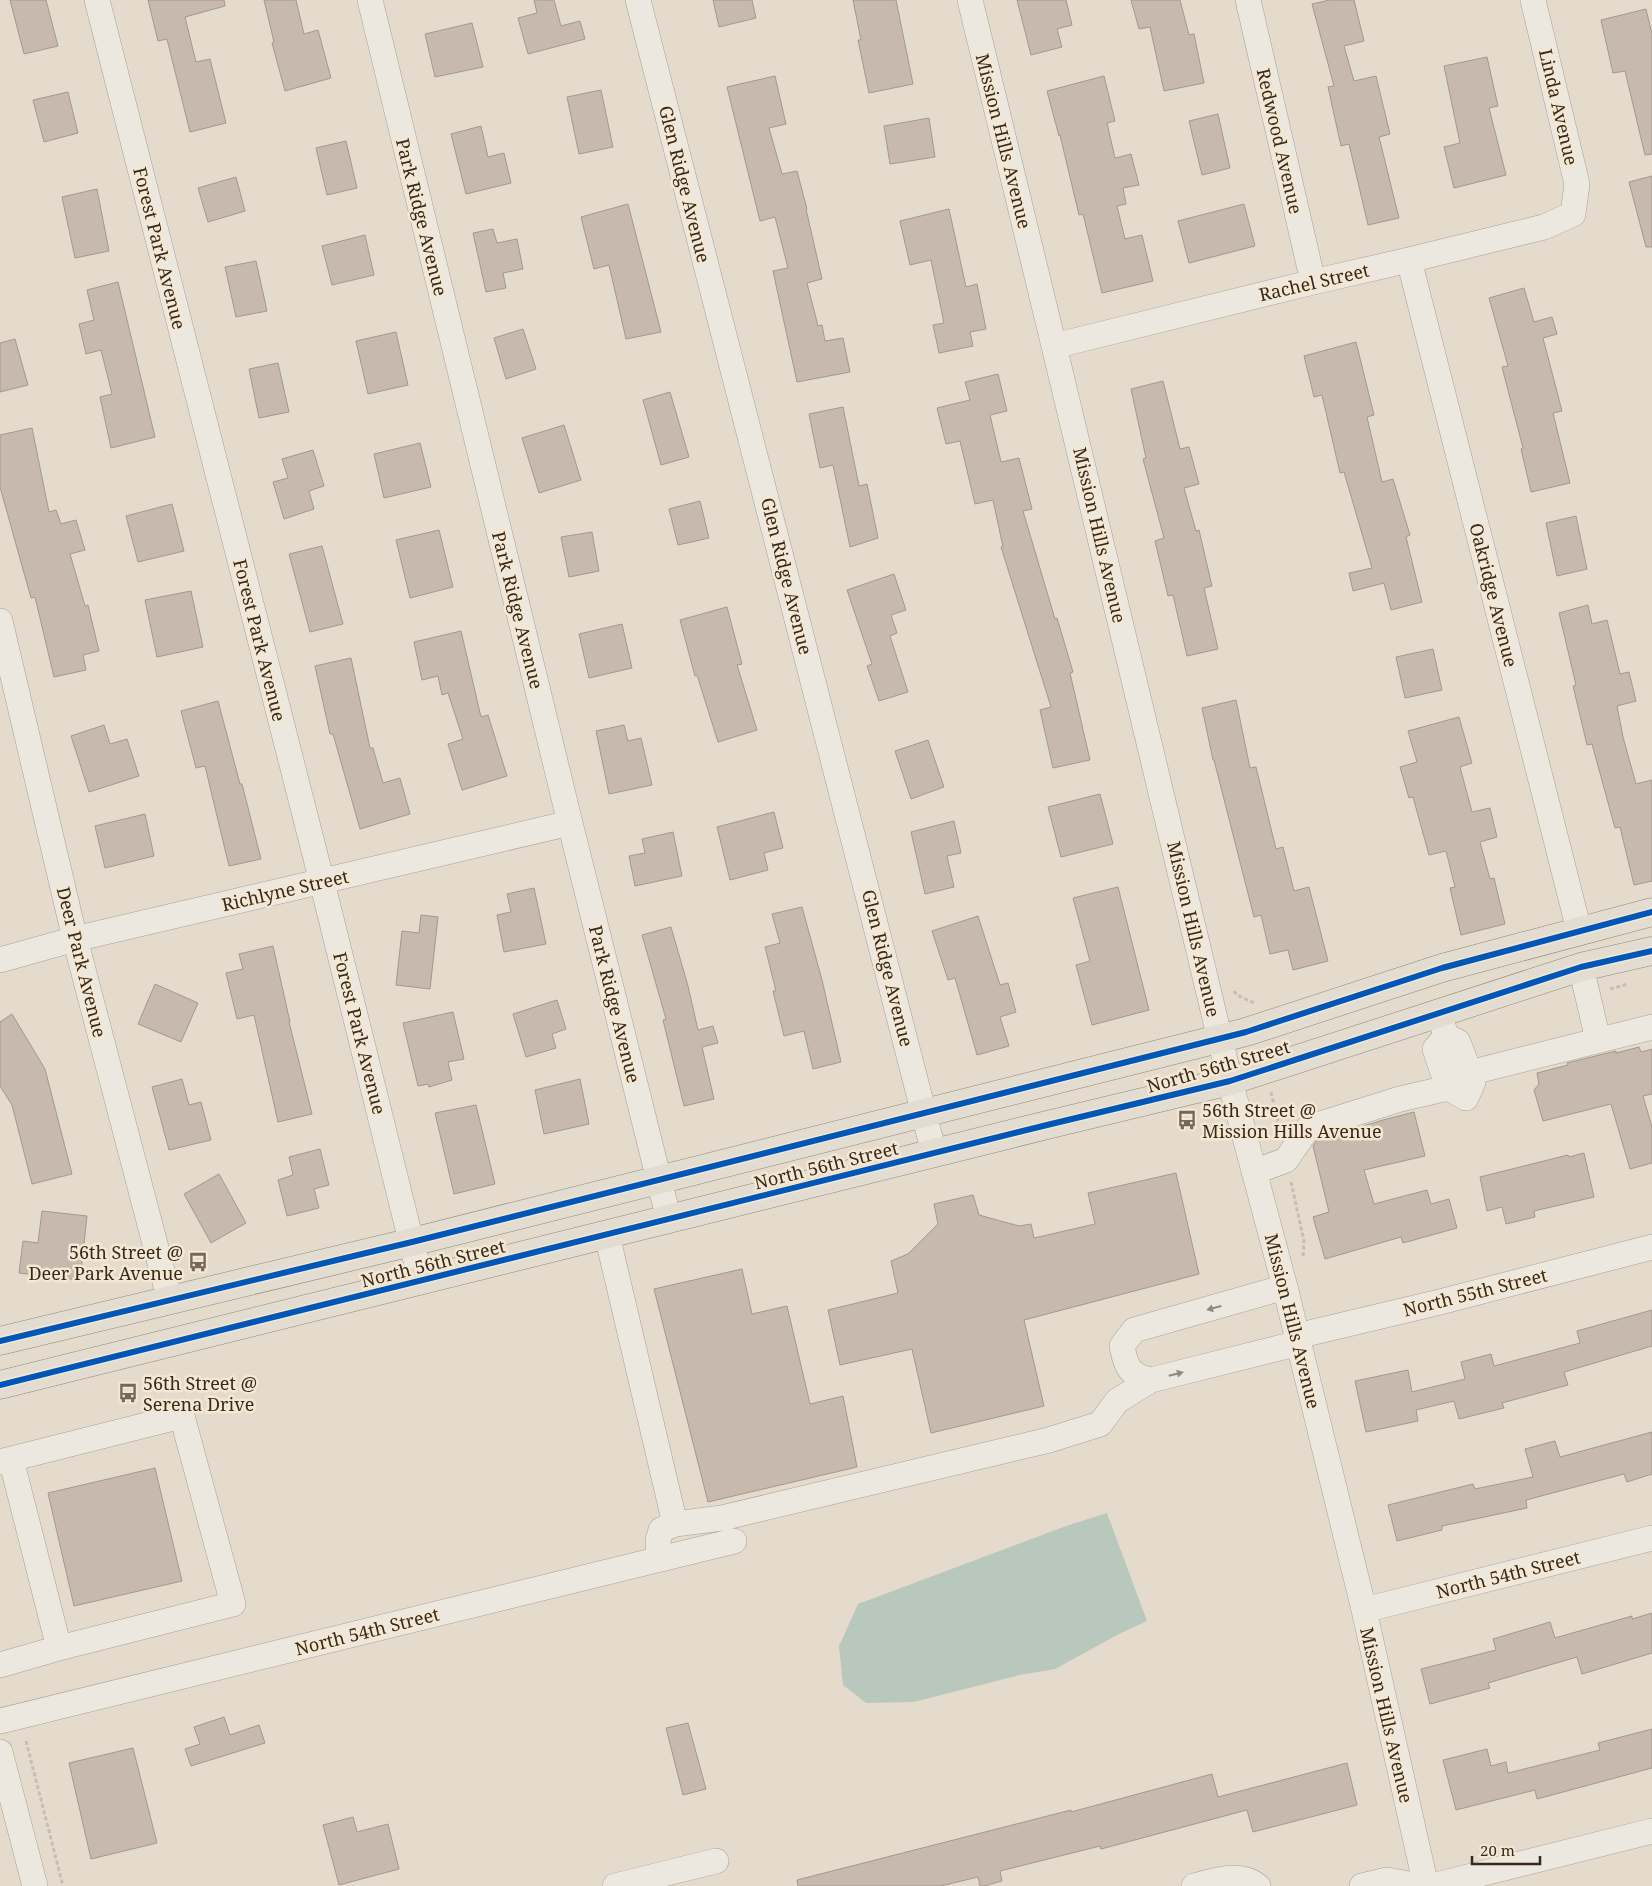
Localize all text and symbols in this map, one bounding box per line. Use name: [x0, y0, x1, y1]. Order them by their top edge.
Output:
street label: Linda Avenue: [1534, 46, 1584, 168]
street label: Mission Hills Avenue: [971, 51, 1037, 231]
street label: Redwood Avenue: [1252, 66, 1308, 216]
street label: Glen Ridge Avenue: [654, 103, 716, 265]
street label: Park Ridge Avenue: [391, 136, 453, 298]
street label: Forest Park Avenue: [128, 164, 192, 332]
street label: Rachel Street: [1257, 258, 1371, 306]
street label: Mission Hills Avenue: [1068, 445, 1132, 625]
street label: Glen Ridge Avenue: [756, 495, 818, 657]
street label: Oakridge Avenue: [1464, 520, 1524, 670]
street label: Park Ridge Avenue: [487, 529, 549, 691]
street label: Forest Park Avenue: [228, 556, 292, 724]
street label: Mission Hills Avenue: [1162, 839, 1226, 1019]
street label: Richlyne Street: [219, 864, 351, 916]
street label: Deer Park Avenue: [52, 884, 112, 1040]
street label: Glen Ridge Avenue: [857, 887, 919, 1049]
street label: Park Ridge Avenue: [584, 923, 646, 1085]
street label: Forest Park Avenue: [328, 949, 392, 1117]
street label: North 56th Street: [1144, 1034, 1292, 1098]
place label: 56th Street @ Mission Hills Avenue: [1202, 1098, 1382, 1143]
bus stop icon: 56th Street @ Mission Hills Avenue: [1176, 1109, 1198, 1131]
street label: North 56th Street: [751, 1135, 901, 1195]
street label: Mission Hills Avenue: [1260, 1231, 1326, 1411]
street label: North 56th Street: [358, 1233, 508, 1293]
place label: 56th Street @ Deer Park Avenue: [28, 1240, 183, 1285]
bus stop icon: 56th Street @ Deer Park Avenue: [187, 1251, 209, 1273]
street label: North 55th Street: [1400, 1262, 1550, 1322]
one-way arrow: [1207, 1304, 1222, 1312]
one-way arrow: [1169, 1370, 1184, 1378]
place label: 56th Street @ Serena Drive: [143, 1371, 257, 1416]
bus stop icon: 56th Street @ Serena Drive: [117, 1382, 139, 1404]
street label: North 54th Street: [1433, 1544, 1583, 1604]
street label: North 54th Street: [292, 1601, 442, 1661]
street label: Mission Hills Avenue: [1355, 1625, 1419, 1805]
scale bar: [1472, 1834, 1540, 1866]
text: 20 m: [1480, 1840, 1515, 1860]

